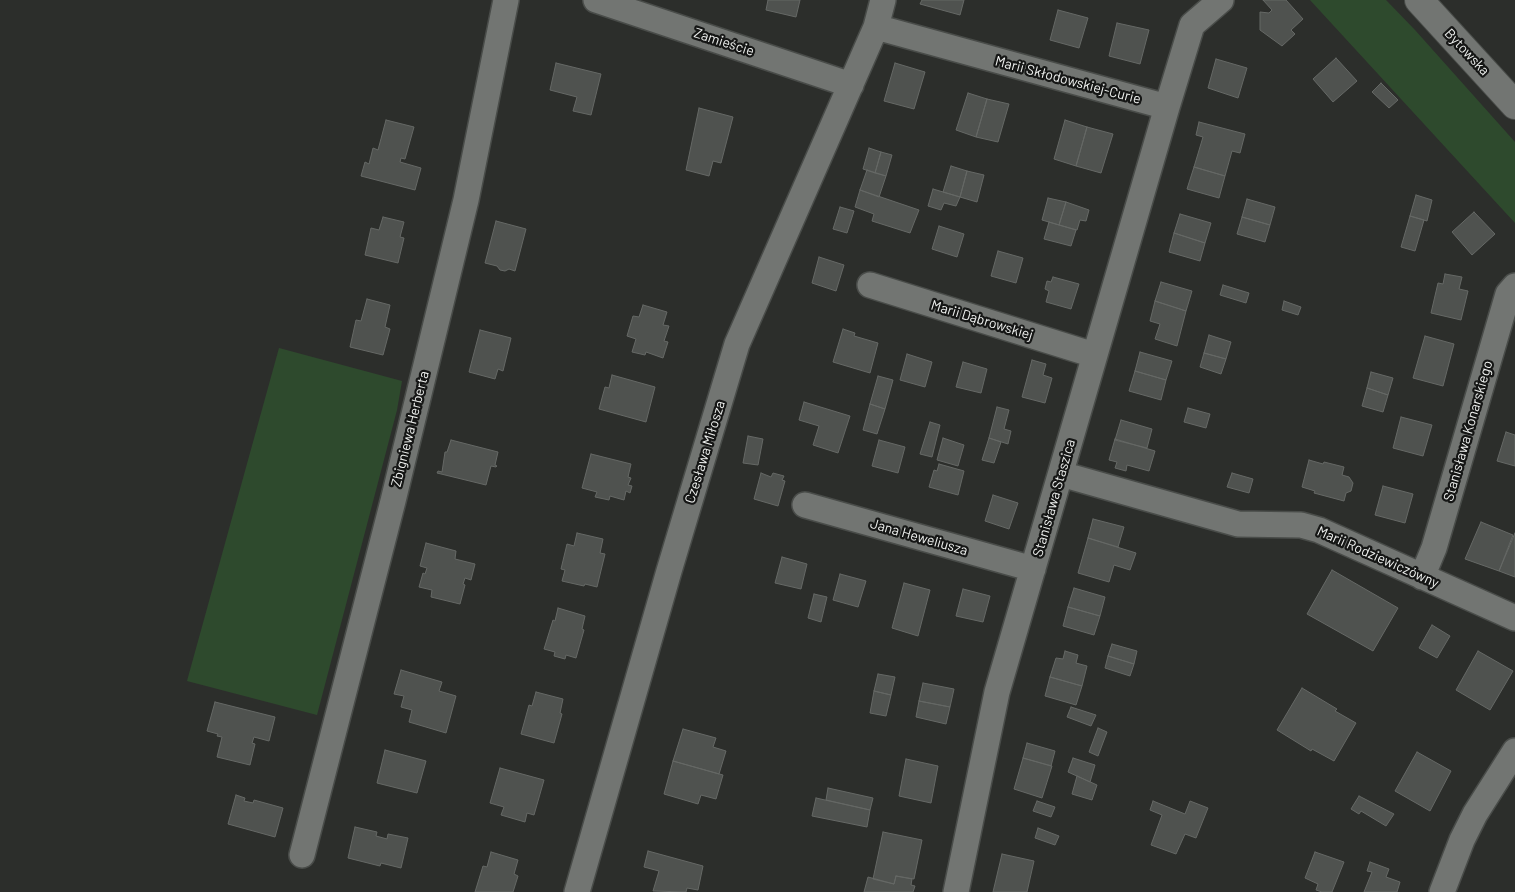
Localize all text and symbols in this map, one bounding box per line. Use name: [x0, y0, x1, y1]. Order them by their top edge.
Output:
street label: Zamieście: [692, 24, 756, 60]
street label: Bytowska: [1441, 25, 1493, 79]
street label: Marii Skłodowskiej-Curie: [993, 52, 1143, 108]
street label: Marii Dąbrowskiej: [929, 297, 1035, 343]
street label: Stanisława Konarskiego: [1440, 359, 1496, 503]
street label: Zbigniewa Herberta: [387, 369, 433, 489]
street label: Czesława Miłosza: [681, 399, 729, 505]
street label: Stanisława Staszica: [1029, 437, 1079, 559]
street label: Jana Heweliusza: [868, 515, 970, 559]
street label: Marii Rodziewiczówny: [1315, 523, 1441, 591]

